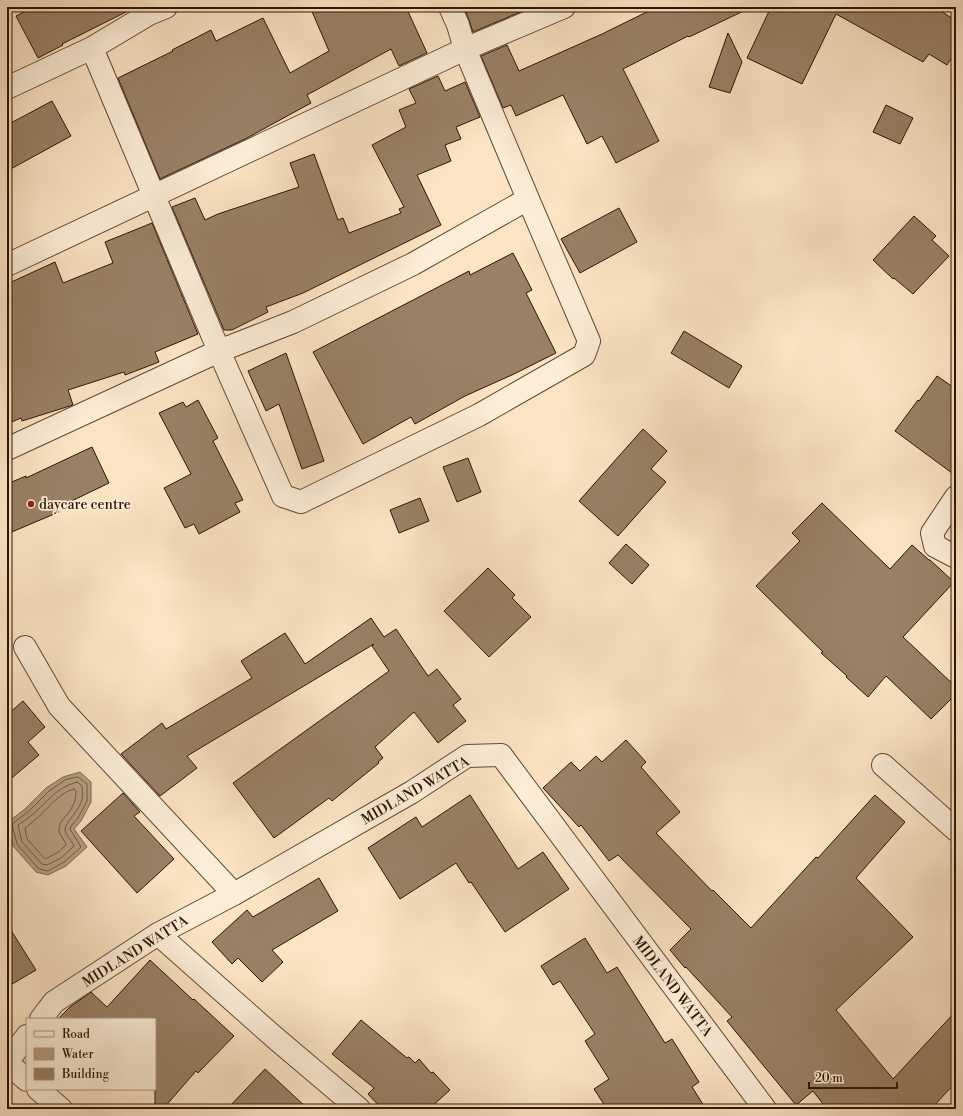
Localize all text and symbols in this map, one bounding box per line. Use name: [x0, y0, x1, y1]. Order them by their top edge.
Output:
place label: daycare centre: [39, 496, 131, 514]
marker: daycare centre: [26, 499, 36, 509]
street label: MIDLAND WATTA: [358, 752, 473, 829]
street label: MIDLAND WATTA: [79, 912, 192, 992]
street label: MIDLAND WATTA: [628, 933, 716, 1041]
legend: [26, 1018, 156, 1090]
text: Road: [62, 1027, 90, 1042]
text: Water: [61, 1047, 94, 1062]
scale bar: [809, 1064, 897, 1090]
text: Building: [61, 1067, 110, 1082]
text: 20 m: [815, 1071, 843, 1086]

